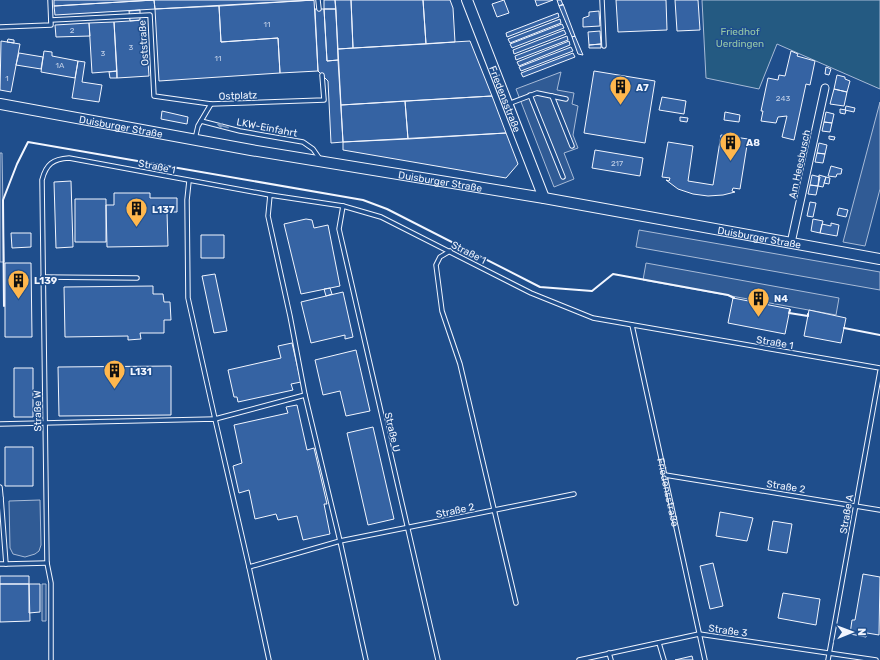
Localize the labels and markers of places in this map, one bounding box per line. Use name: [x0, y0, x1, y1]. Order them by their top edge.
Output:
building icon: A7: [607, 74, 633, 107]
place label: A7: [636, 82, 649, 94]
building icon: A8: [718, 129, 744, 162]
place label: A8: [746, 137, 760, 149]
building icon: L137: [124, 196, 150, 229]
place label: L137: [152, 204, 175, 216]
building icon: L139: [5, 267, 31, 300]
place label: L139: [34, 275, 58, 287]
building icon: N4: [746, 285, 772, 318]
place label: N4: [774, 293, 788, 305]
building icon: L131: [102, 358, 128, 391]
place label: L131: [130, 366, 152, 378]

